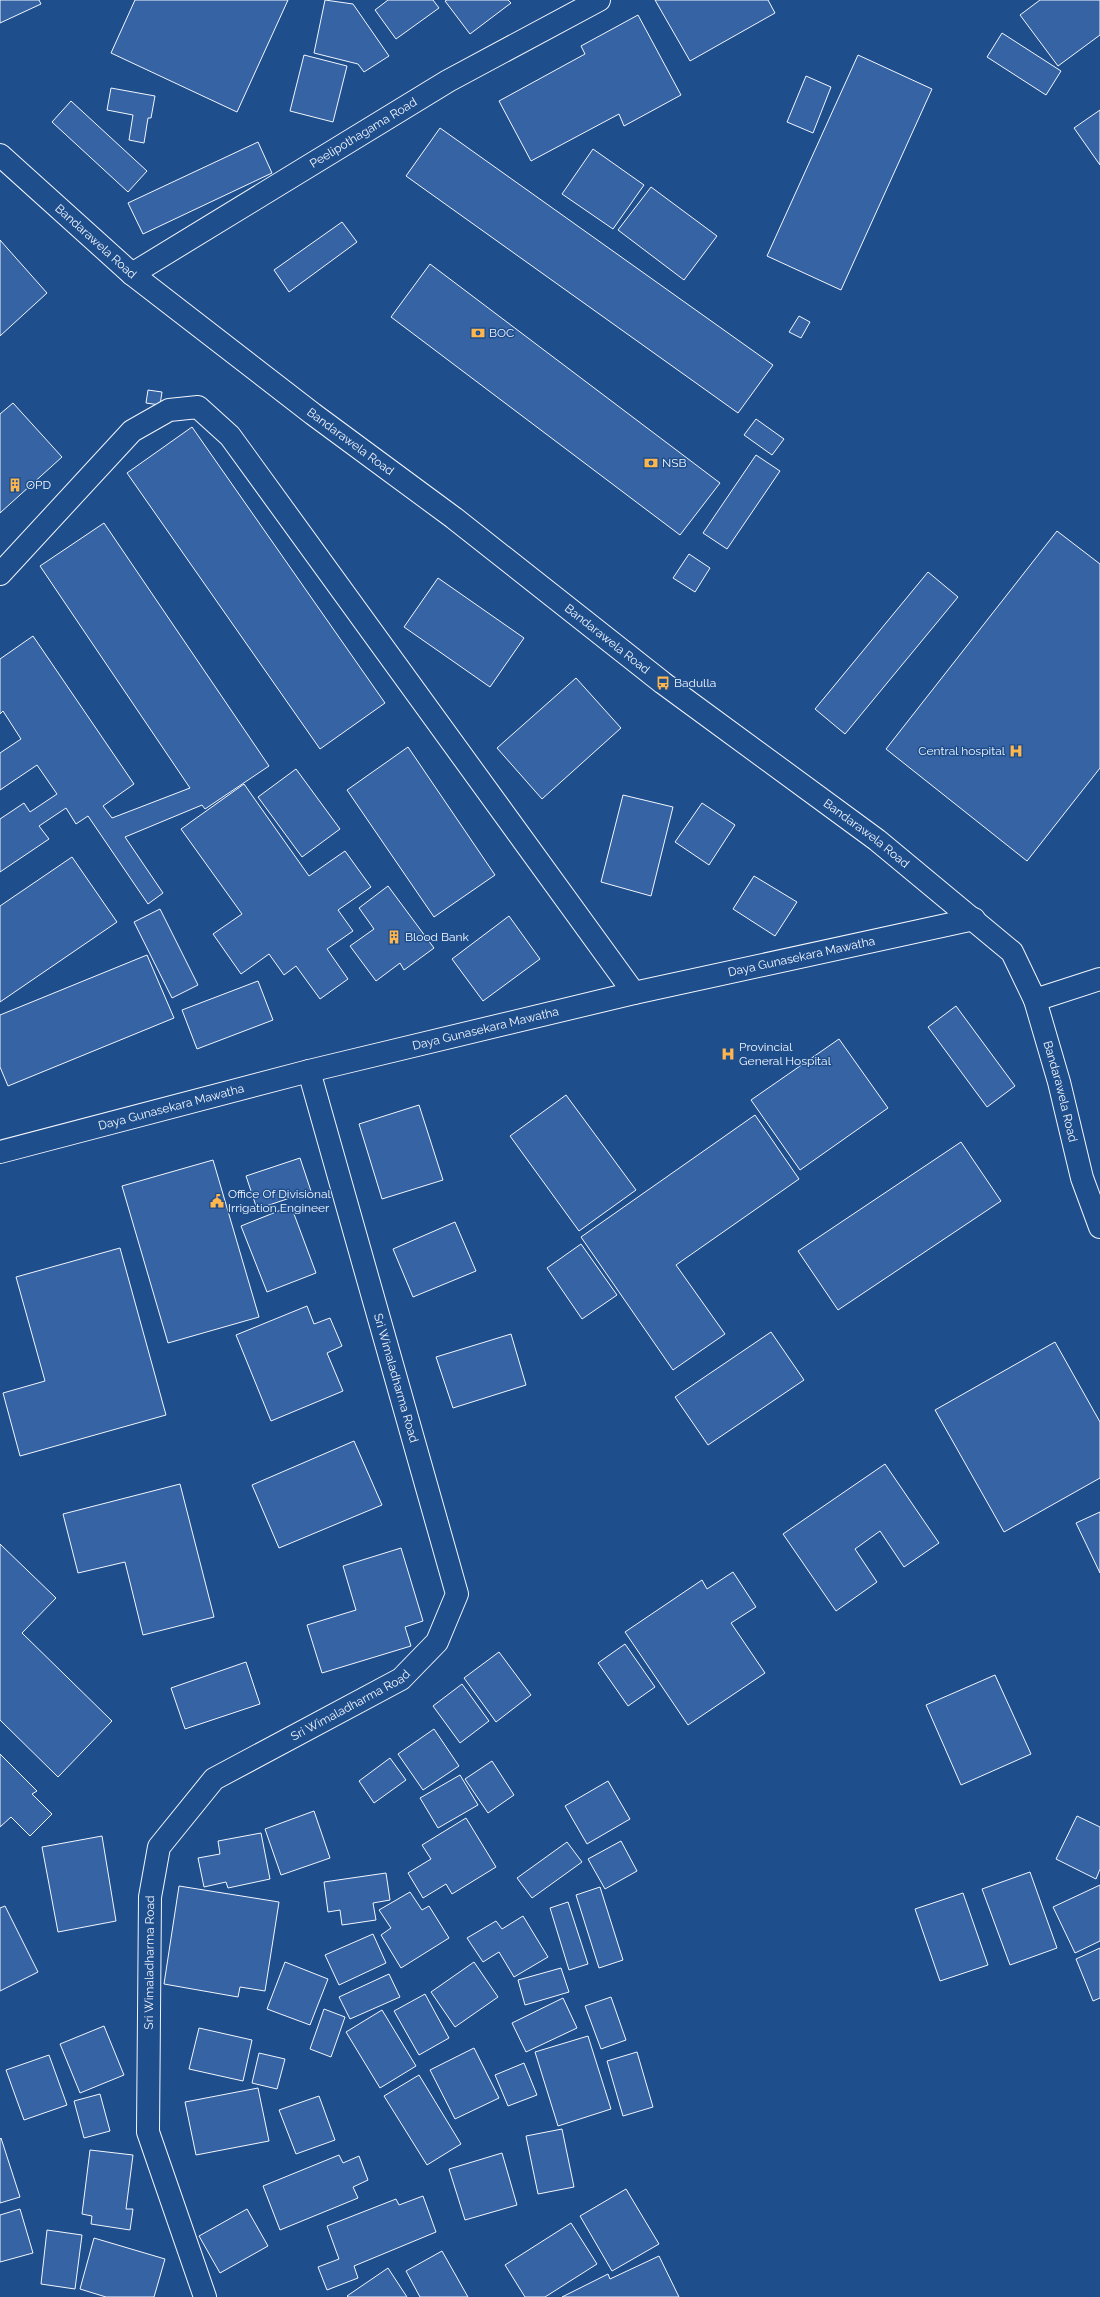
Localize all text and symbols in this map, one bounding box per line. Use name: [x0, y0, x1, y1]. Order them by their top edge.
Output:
street label: Peelipothagama Road: [307, 95, 419, 171]
street label: Bandarawela Road: [52, 201, 139, 282]
bank icon: BOC: [470, 325, 486, 341]
place label: BOC: [489, 326, 514, 340]
street label: Bandarawela Road: [304, 405, 397, 478]
bank icon: NSB: [643, 455, 659, 471]
place label: NSB: [662, 456, 687, 470]
building icon: OPD: [7, 477, 23, 493]
place label: OPD: [26, 478, 51, 492]
street label: Bandarawela Road: [562, 601, 653, 677]
bus stop icon: Badulla: [655, 675, 671, 691]
place label: Badulla: [674, 676, 716, 690]
hospital icon: Central hospital: [1008, 743, 1024, 759]
place label: Central hospital: [918, 744, 1006, 758]
street label: Bandarawela Road: [821, 796, 912, 871]
building icon: Blood Bank: [386, 929, 402, 945]
place label: Blood Bank: [405, 930, 470, 944]
street label: Daya Gunasekara Mawatha: [727, 934, 876, 979]
street label: Daya Gunasekara Mawatha: [411, 1004, 560, 1053]
street label: Bandarawela Road: [1040, 1039, 1080, 1144]
place label: Provincial General Hospital: [739, 1040, 832, 1068]
hospital icon: Provincial General Hospital: [720, 1046, 736, 1062]
street label: Daya Gunasekara Mawatha: [97, 1081, 246, 1133]
place label: Office Of Divisional Irrigation Engineer: [228, 1187, 332, 1215]
public building icon: Office Of Divisional Irrigation Engineer: [209, 1193, 225, 1209]
street label: Sri Wimaladharma Road: [371, 1312, 421, 1444]
street label: Sri Wimaladharma Road: [288, 1667, 413, 1744]
street label: Sri Wimaladharma Road: [142, 1895, 157, 2030]

